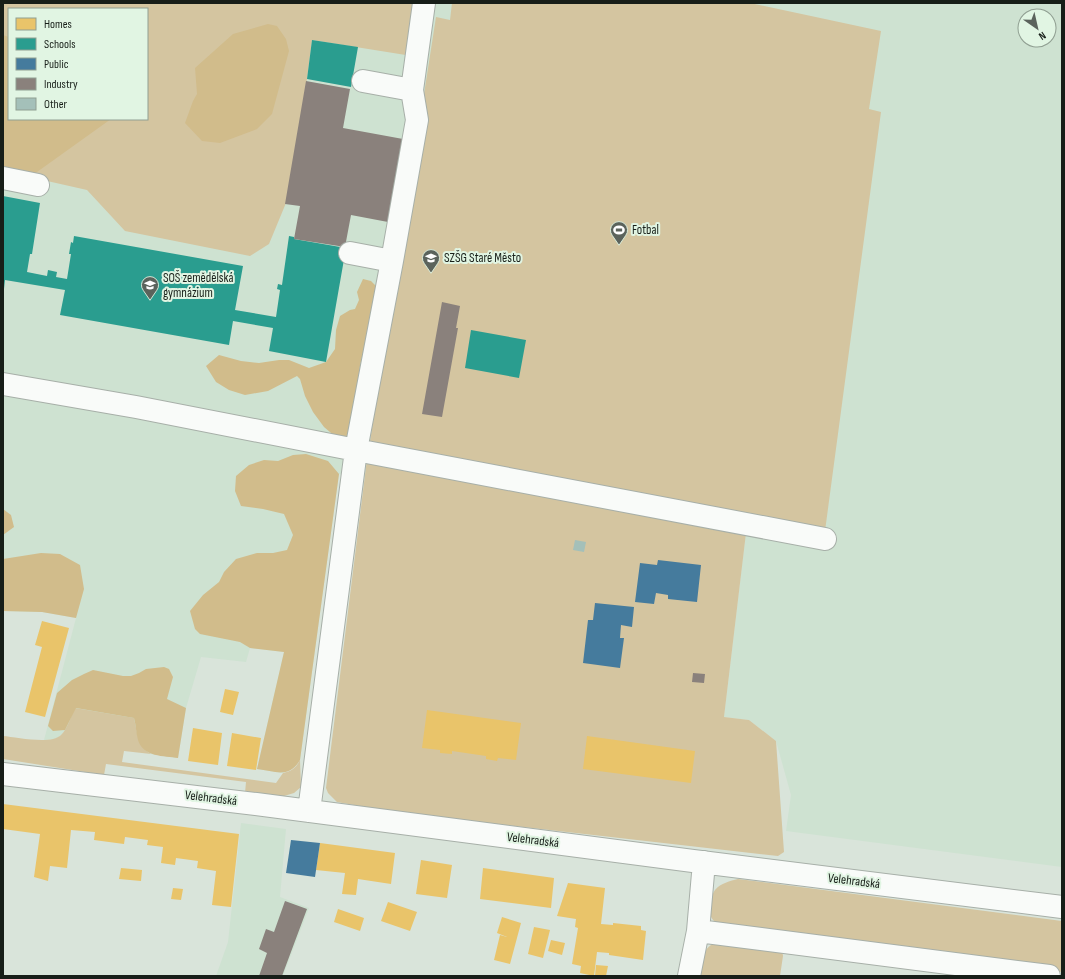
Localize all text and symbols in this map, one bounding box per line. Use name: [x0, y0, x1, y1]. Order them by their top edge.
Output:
legend: [8, 8, 148, 120]
north arrow: [1017, 8, 1057, 48]
text: Homes: [44, 17, 72, 32]
text: N: [1036, 29, 1048, 43]
text: Schools: [44, 37, 76, 52]
text: Public: [44, 57, 69, 72]
text: Industry: [44, 77, 78, 92]
text: Other: [44, 97, 68, 112]
sports icon: Fotbal: [609, 220, 629, 245]
place label: Fotbal: [632, 222, 659, 238]
school or university icon: SZŠG Staré Město: [421, 248, 441, 273]
place label: SZŠG Staré Město: [444, 249, 521, 266]
place label: SOŠ zemědělská gymnázium: [163, 269, 234, 301]
school or university icon: SOŠ zemědělská gymnázium: [140, 275, 160, 300]
street label: Velehradská: [184, 787, 238, 809]
street label: Velehradská: [506, 829, 560, 851]
street label: Velehradská: [827, 870, 881, 892]

